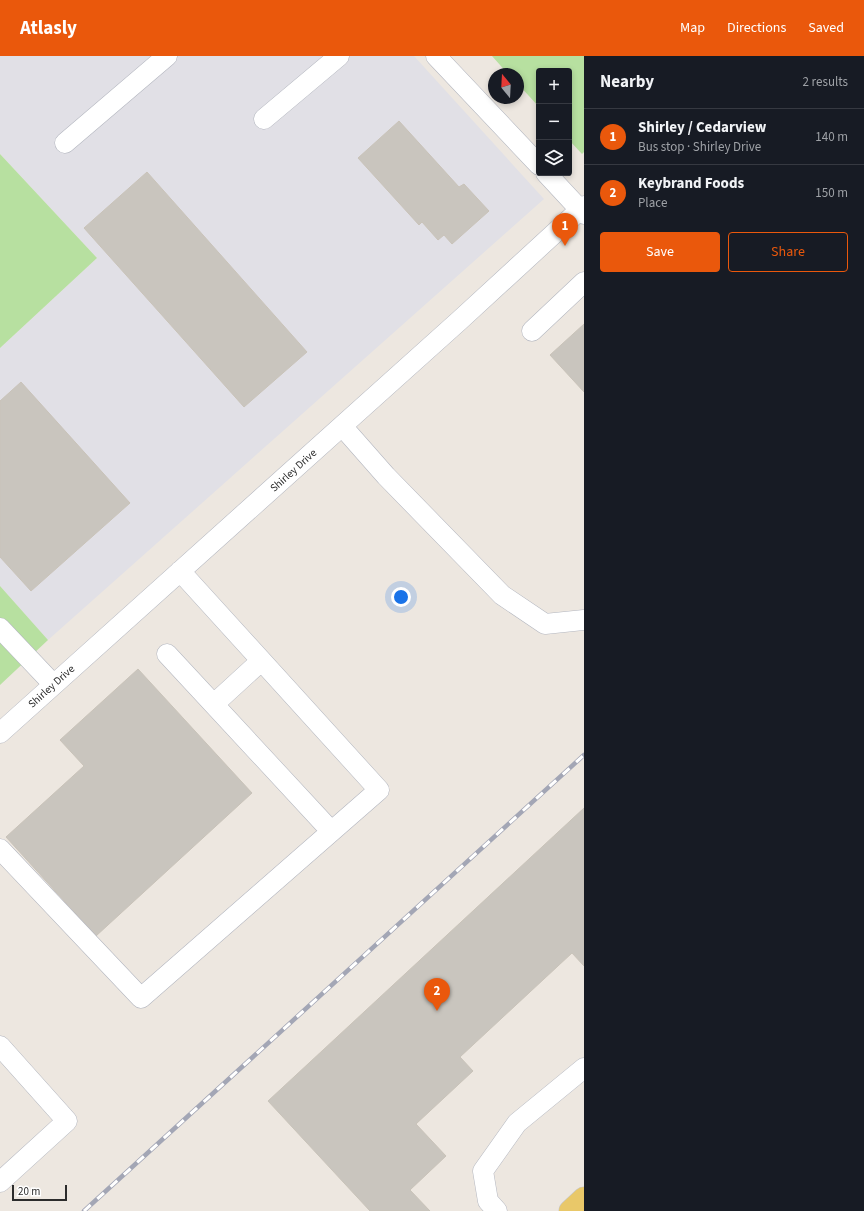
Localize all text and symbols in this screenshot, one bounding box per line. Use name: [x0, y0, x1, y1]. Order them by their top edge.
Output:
text: Atlasly: [20, 15, 77, 42]
text: Map: [680, 18, 705, 38]
text: Directions: [727, 18, 786, 38]
text: Saved: [808, 18, 844, 38]
north arrow: [488, 68, 524, 104]
map controls: [536, 68, 572, 176]
button: +: [536, 68, 572, 104]
text: Nearby: [600, 70, 654, 94]
text: 2 results: [803, 73, 848, 91]
button: −: [536, 104, 572, 140]
text: Shirley / Cedarview: [638, 117, 766, 138]
text: 1: [610, 128, 616, 146]
text: 140 m: [815, 128, 848, 146]
text: Bus stop · Shirley Drive: [638, 138, 761, 156]
button: layers: [536, 140, 572, 176]
text: Keybrand Foods: [638, 173, 744, 194]
text: 2: [610, 184, 616, 202]
text: 150 m: [815, 184, 848, 202]
text: Place: [638, 194, 667, 212]
pin: 1: [552, 213, 578, 246]
button: Save: [600, 232, 720, 272]
button: Share: [728, 232, 848, 272]
street label: Shirley Drive: [267, 445, 320, 495]
your location: [391, 587, 411, 607]
street label: Shirley Drive: [25, 661, 78, 711]
pin: 2: [424, 978, 450, 1011]
scale bar: [12, 1183, 67, 1202]
text: 20 m: [18, 1184, 40, 1199]

